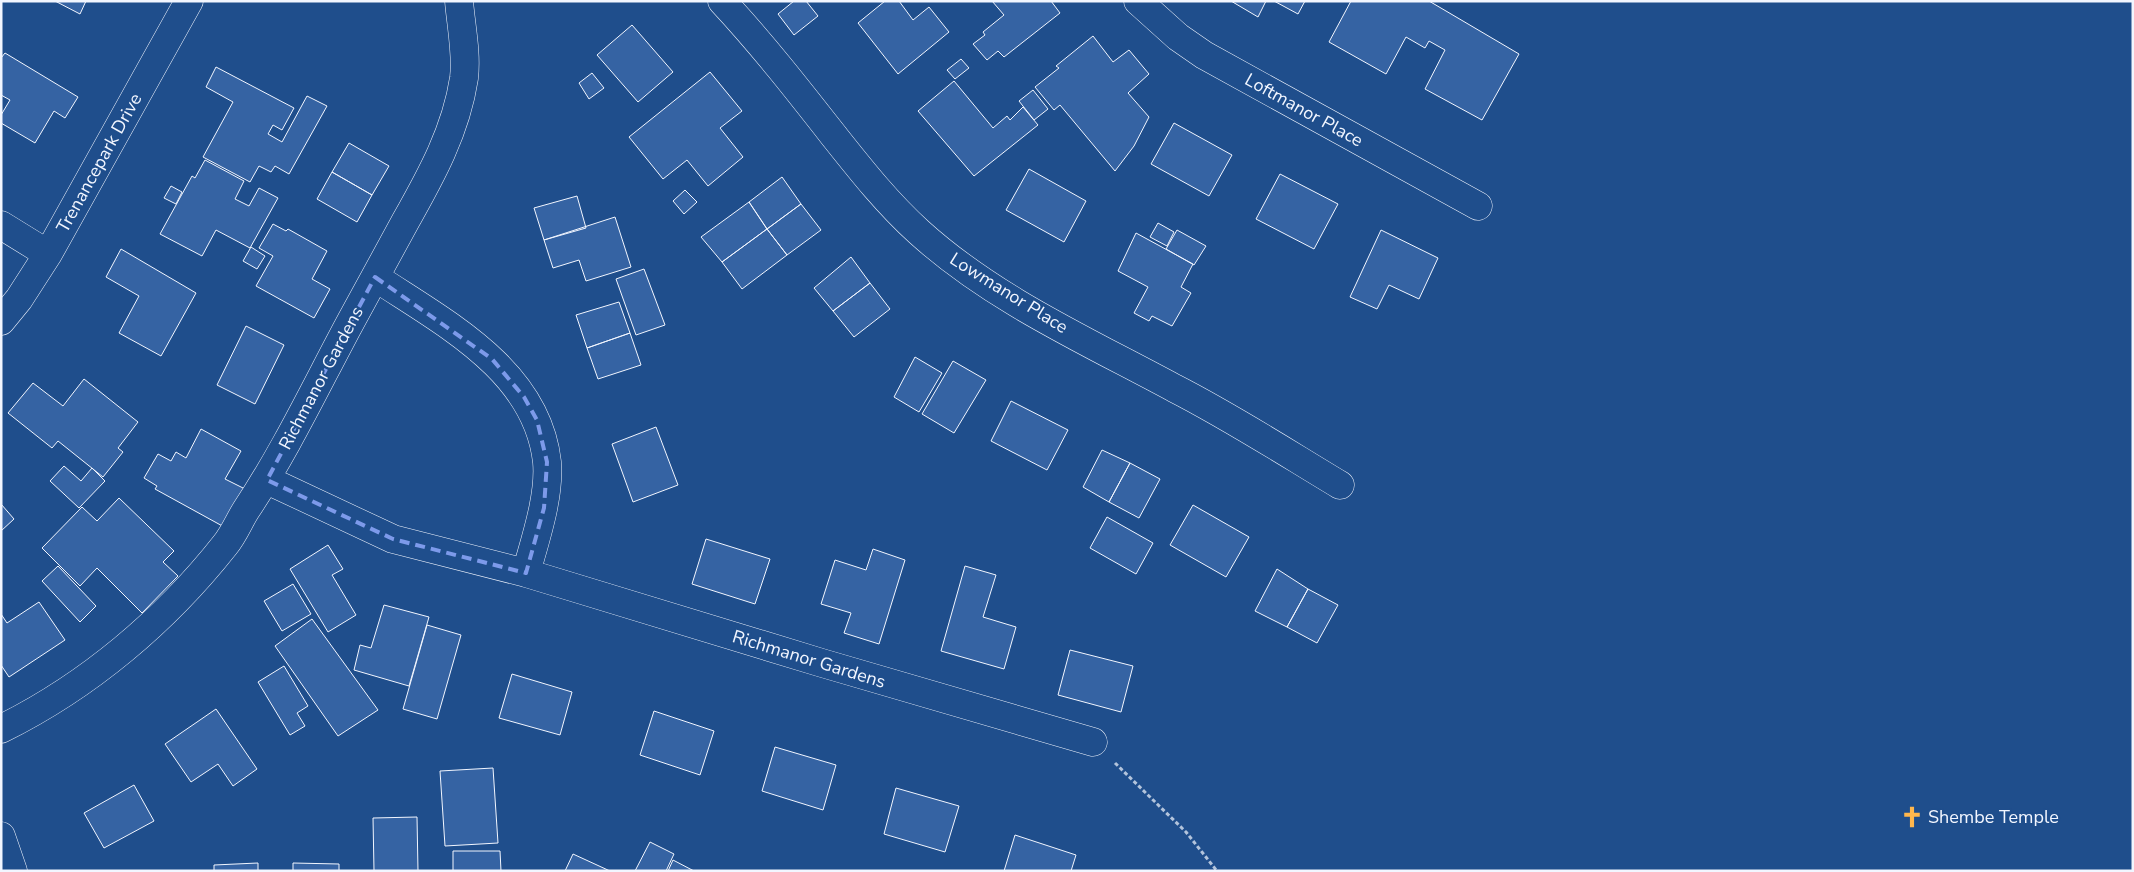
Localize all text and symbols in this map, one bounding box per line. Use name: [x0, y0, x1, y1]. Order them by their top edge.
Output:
street label: Loftmanor Place: [1241, 68, 1367, 152]
street label: Trenancepark Drive: [51, 89, 147, 237]
street label: Lowmanor Place: [945, 247, 1073, 339]
street label: Richmanor Gardens: [273, 302, 369, 454]
street label: Richmanor Gardens: [730, 624, 888, 694]
church icon: Shembe Temple: [1899, 804, 1925, 830]
place label: Shembe Temple: [1928, 805, 2059, 829]

